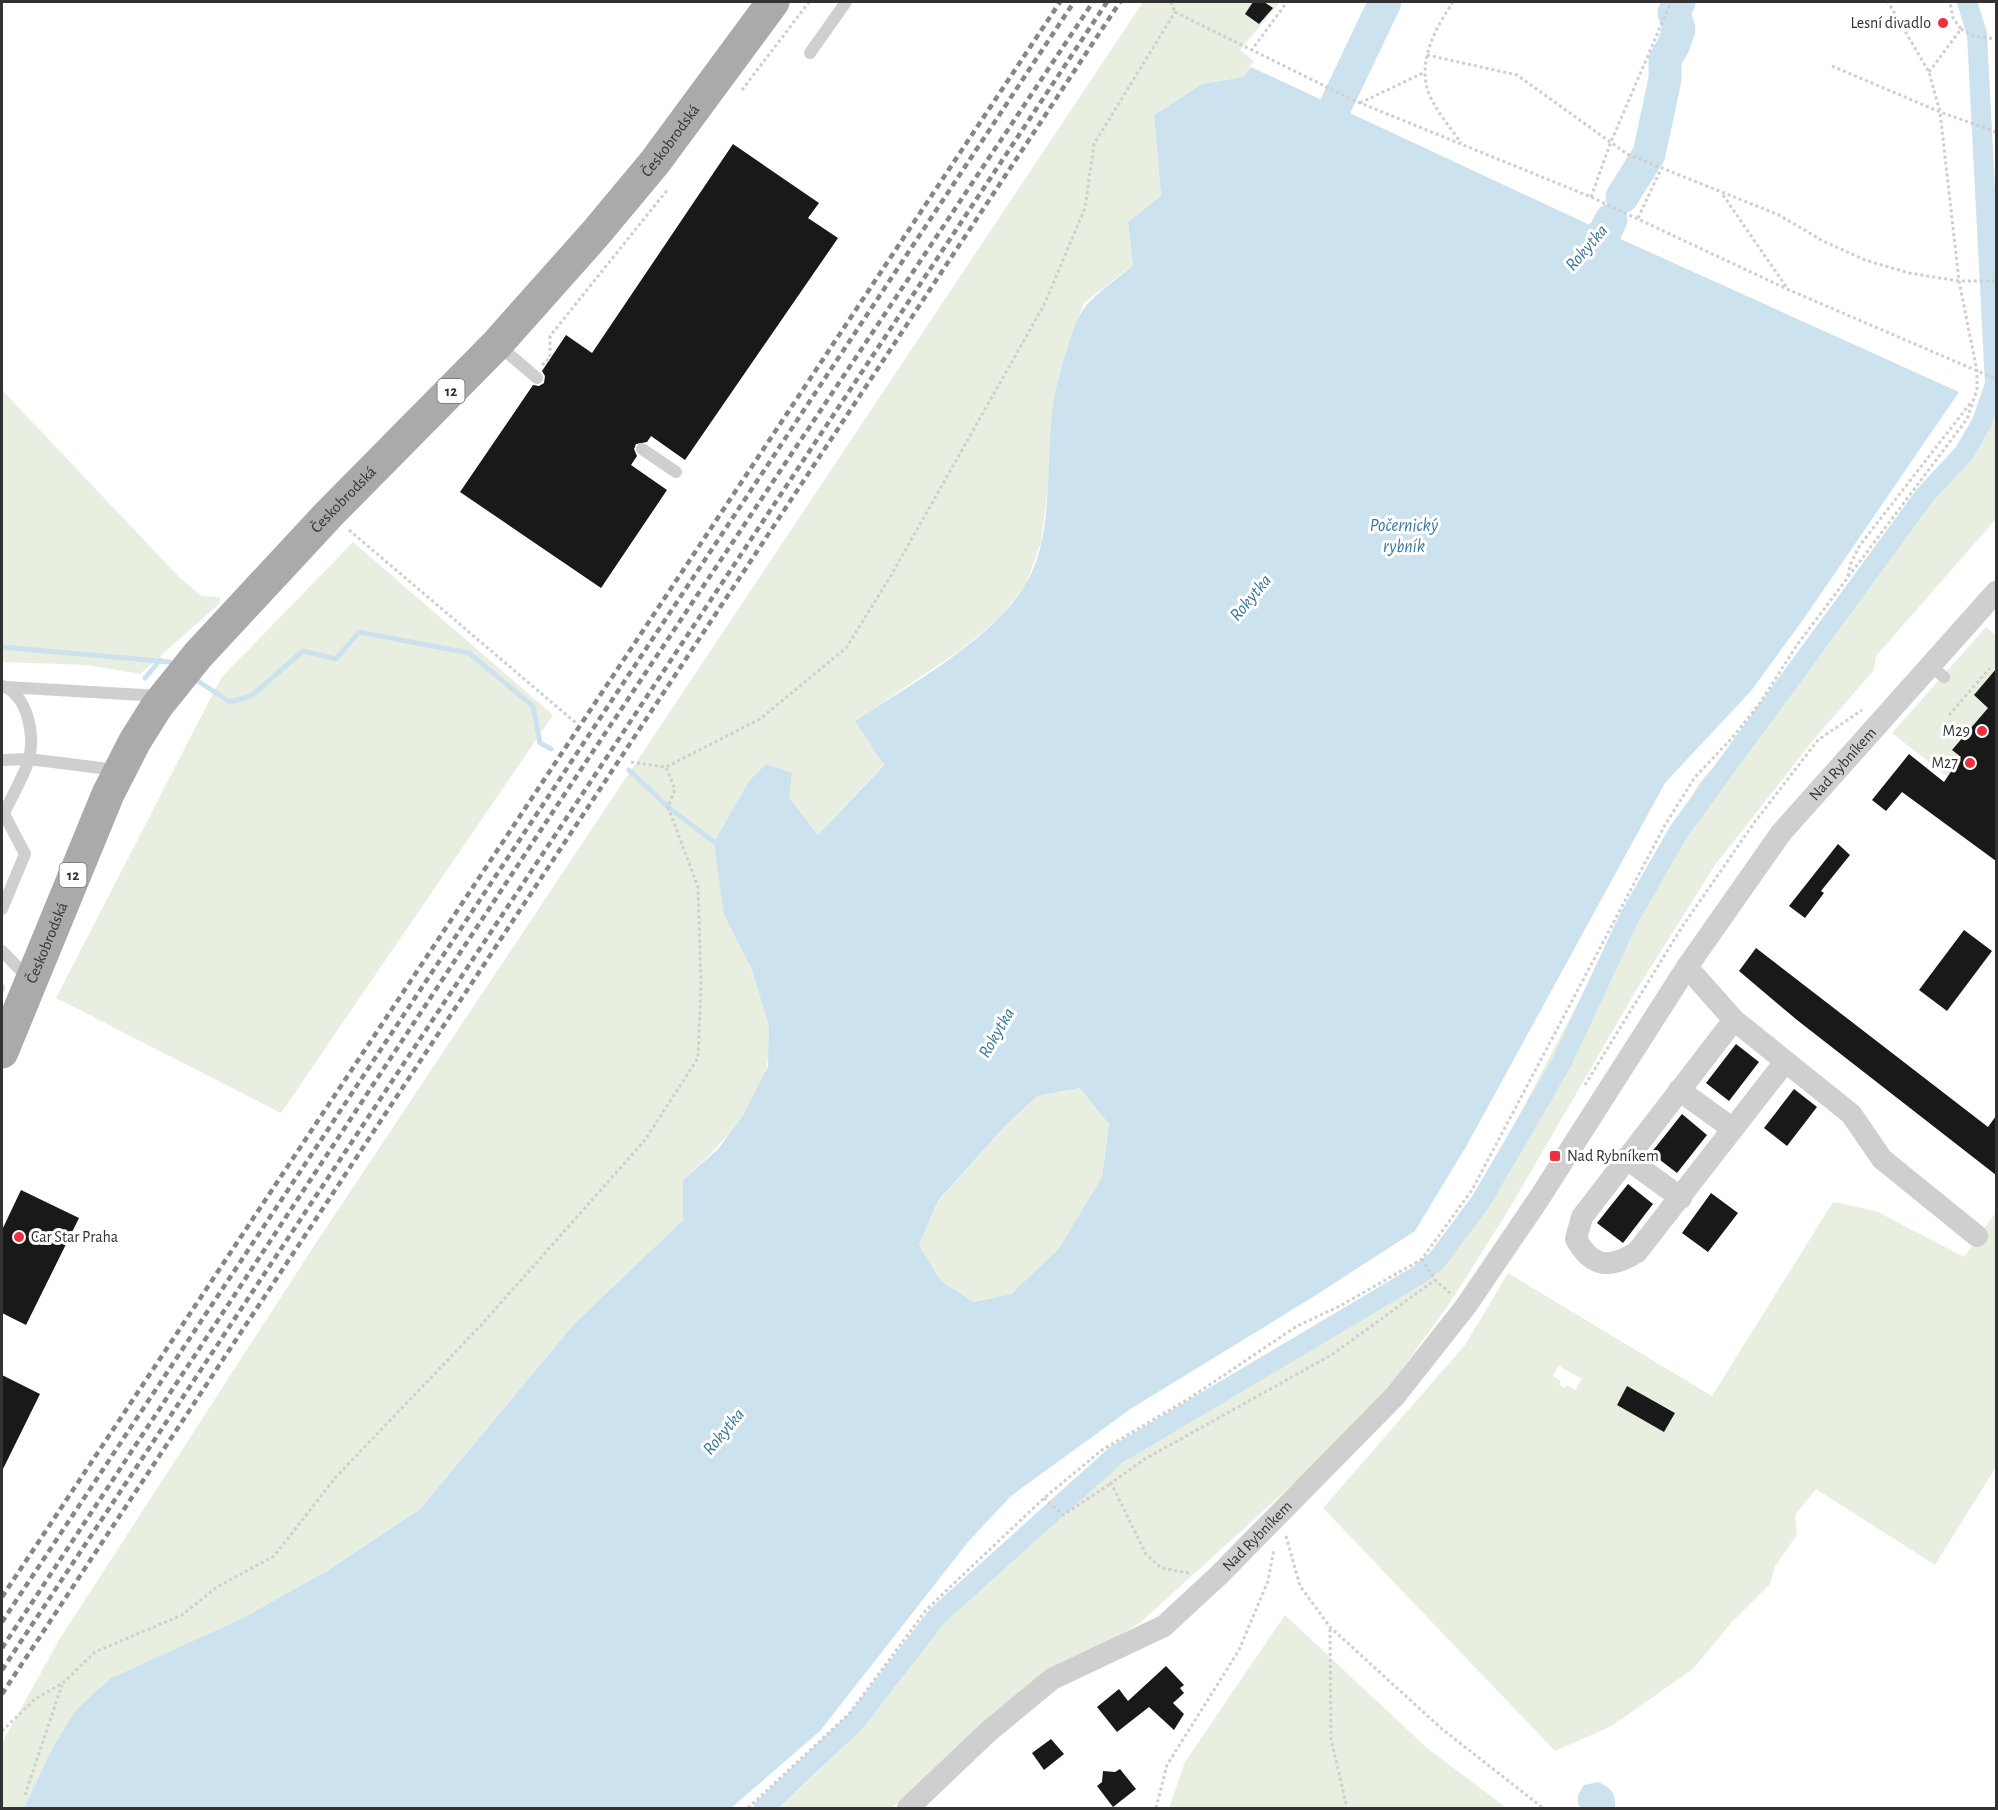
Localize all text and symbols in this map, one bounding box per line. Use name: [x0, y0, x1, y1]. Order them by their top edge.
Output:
place label: Lesní divadlo: [1850, 15, 1931, 31]
marker: Lesní divadlo: [1936, 16, 1950, 30]
street label: Českobrodská: [637, 102, 703, 180]
water label: Rokytka: [1562, 222, 1612, 274]
road number: 12: [438, 379, 464, 403]
street label: Českobrodská: [306, 463, 379, 536]
water label: Počernický rybník: [1370, 517, 1439, 556]
water label: Rokytka: [1227, 571, 1275, 624]
place label: M29: [1943, 723, 1970, 739]
street label: Nad Rybníkem: [1806, 724, 1879, 803]
marker: M29: [1975, 724, 1989, 738]
place label: M27: [1931, 755, 1958, 771]
marker: M27: [1963, 756, 1977, 770]
road number: 12: [60, 863, 86, 887]
street label: Českobrodská: [21, 900, 71, 986]
water label: Rokytka: [976, 1005, 1018, 1061]
place label: Nad Rybníkem: [1567, 1148, 1659, 1165]
marker: Nad Rybníkem: [1548, 1149, 1562, 1163]
place label: Car Star Praha: [31, 1229, 118, 1245]
marker: Car Star Praha: [12, 1230, 26, 1244]
water label: Rokytka: [700, 1405, 748, 1458]
street label: Nad Rybníkem: [1219, 1498, 1295, 1574]

